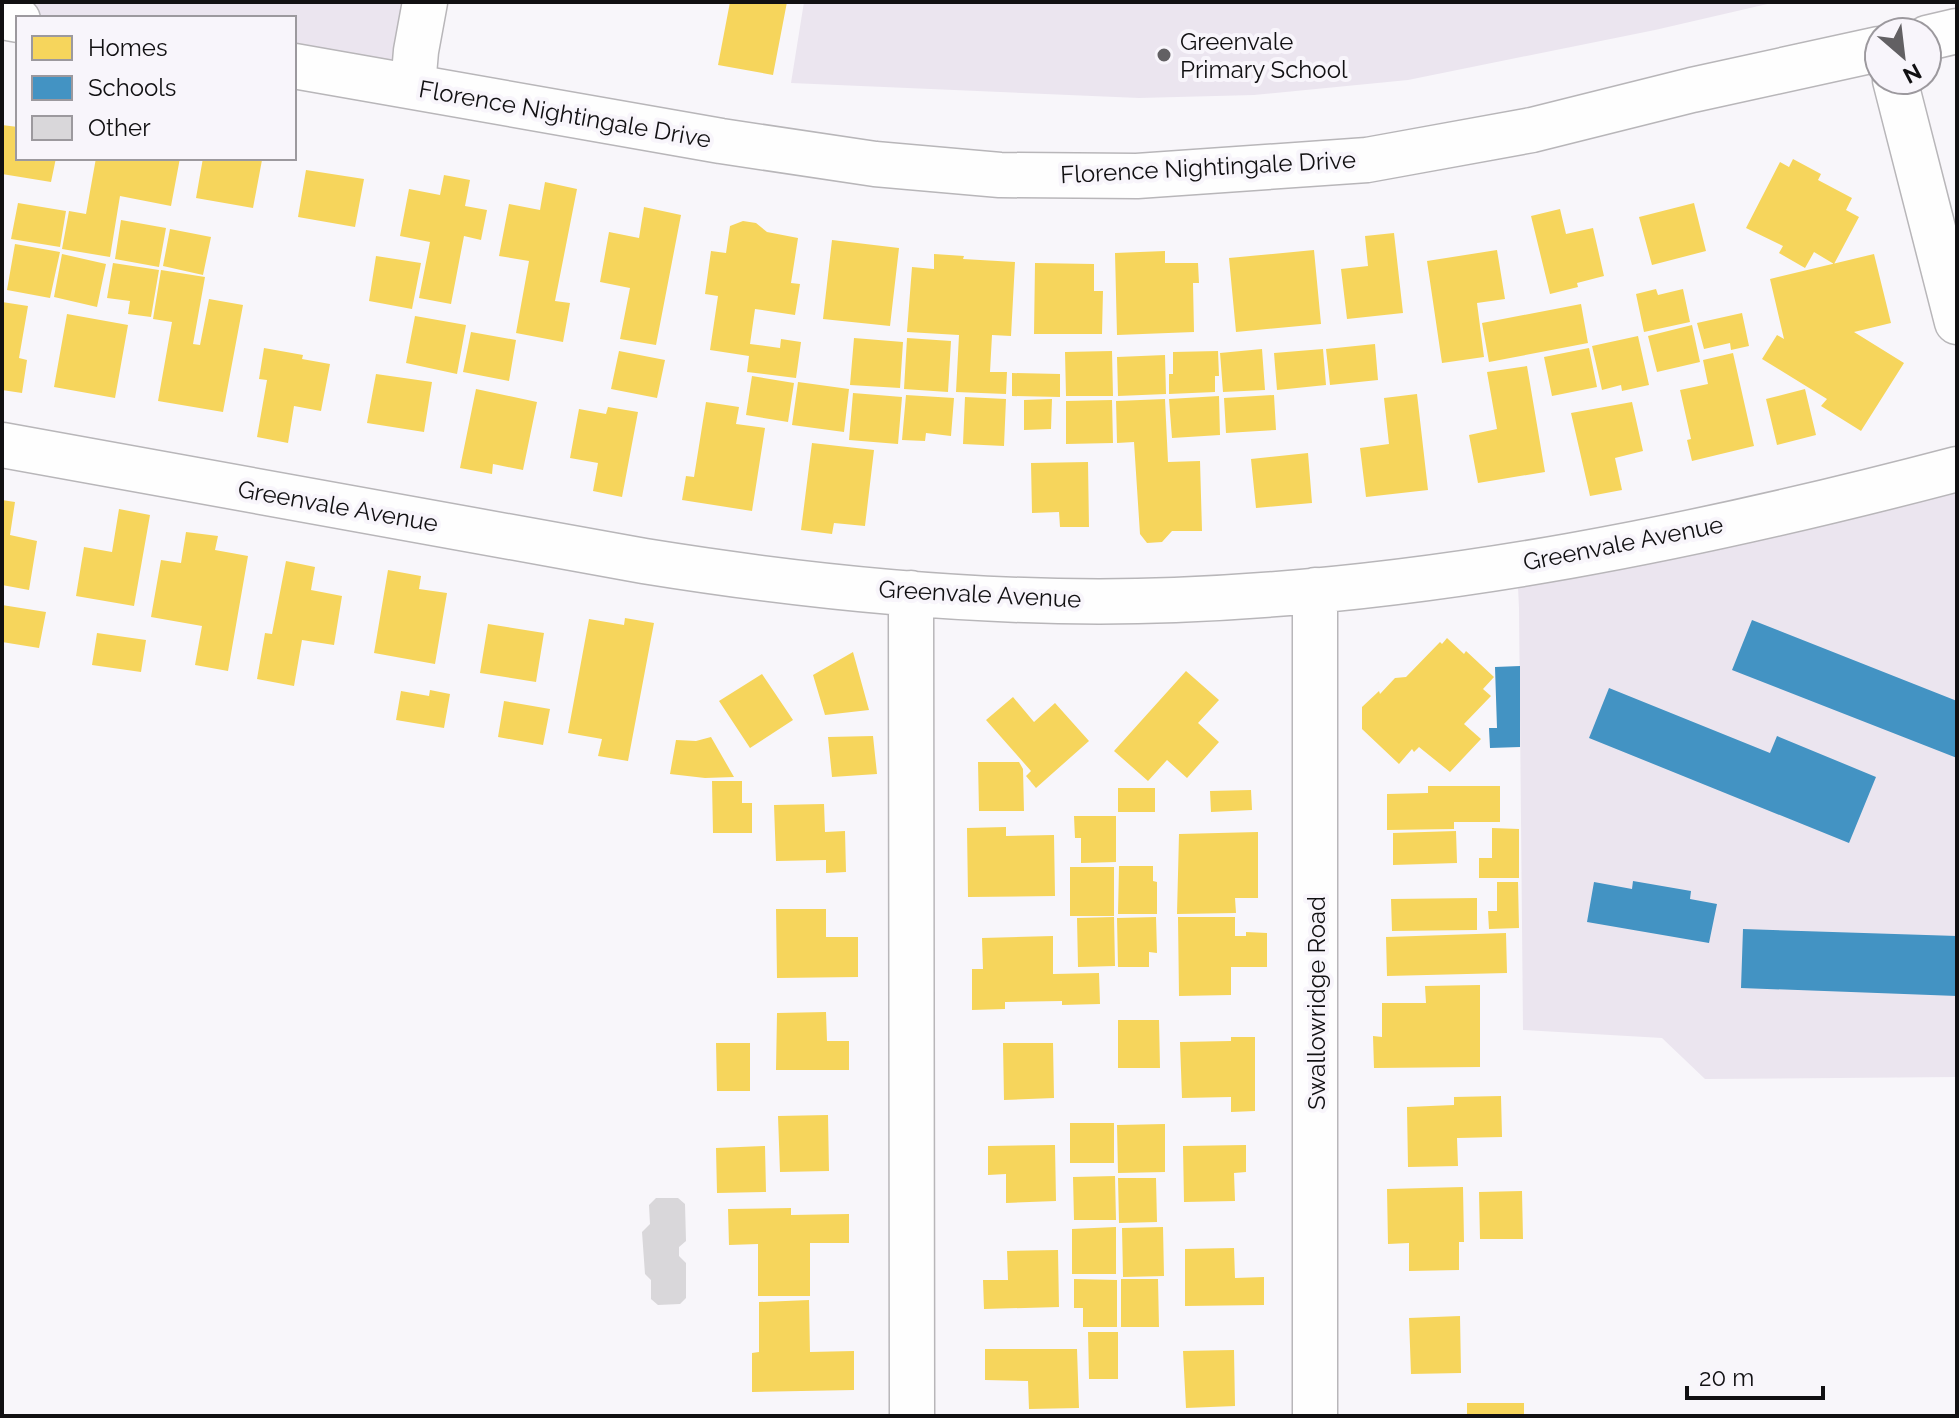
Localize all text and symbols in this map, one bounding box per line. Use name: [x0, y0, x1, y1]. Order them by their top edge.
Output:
legend: [16, 16, 296, 160]
north arrow: [1863, 16, 1943, 96]
place label: Greenvale Primary School: [1180, 27, 1348, 84]
text: Homes: [88, 33, 168, 62]
marker: Greenvale Primary School: [1155, 46, 1173, 64]
text: N: [1899, 58, 1926, 89]
text: Schools: [88, 73, 176, 102]
street label: Florence Nightingale Drive: [417, 74, 713, 154]
text: Other: [88, 113, 151, 142]
street label: Florence Nightingale Drive: [1059, 145, 1357, 189]
street label: Greenvale Avenue: [236, 474, 440, 538]
street label: Greenvale Avenue: [1521, 509, 1725, 577]
street label: Greenvale Avenue: [878, 574, 1082, 614]
street label: Swallowridge Road: [1302, 896, 1331, 1110]
scale bar: [1687, 1350, 1823, 1400]
text: 20 m: [1699, 1363, 1754, 1392]

